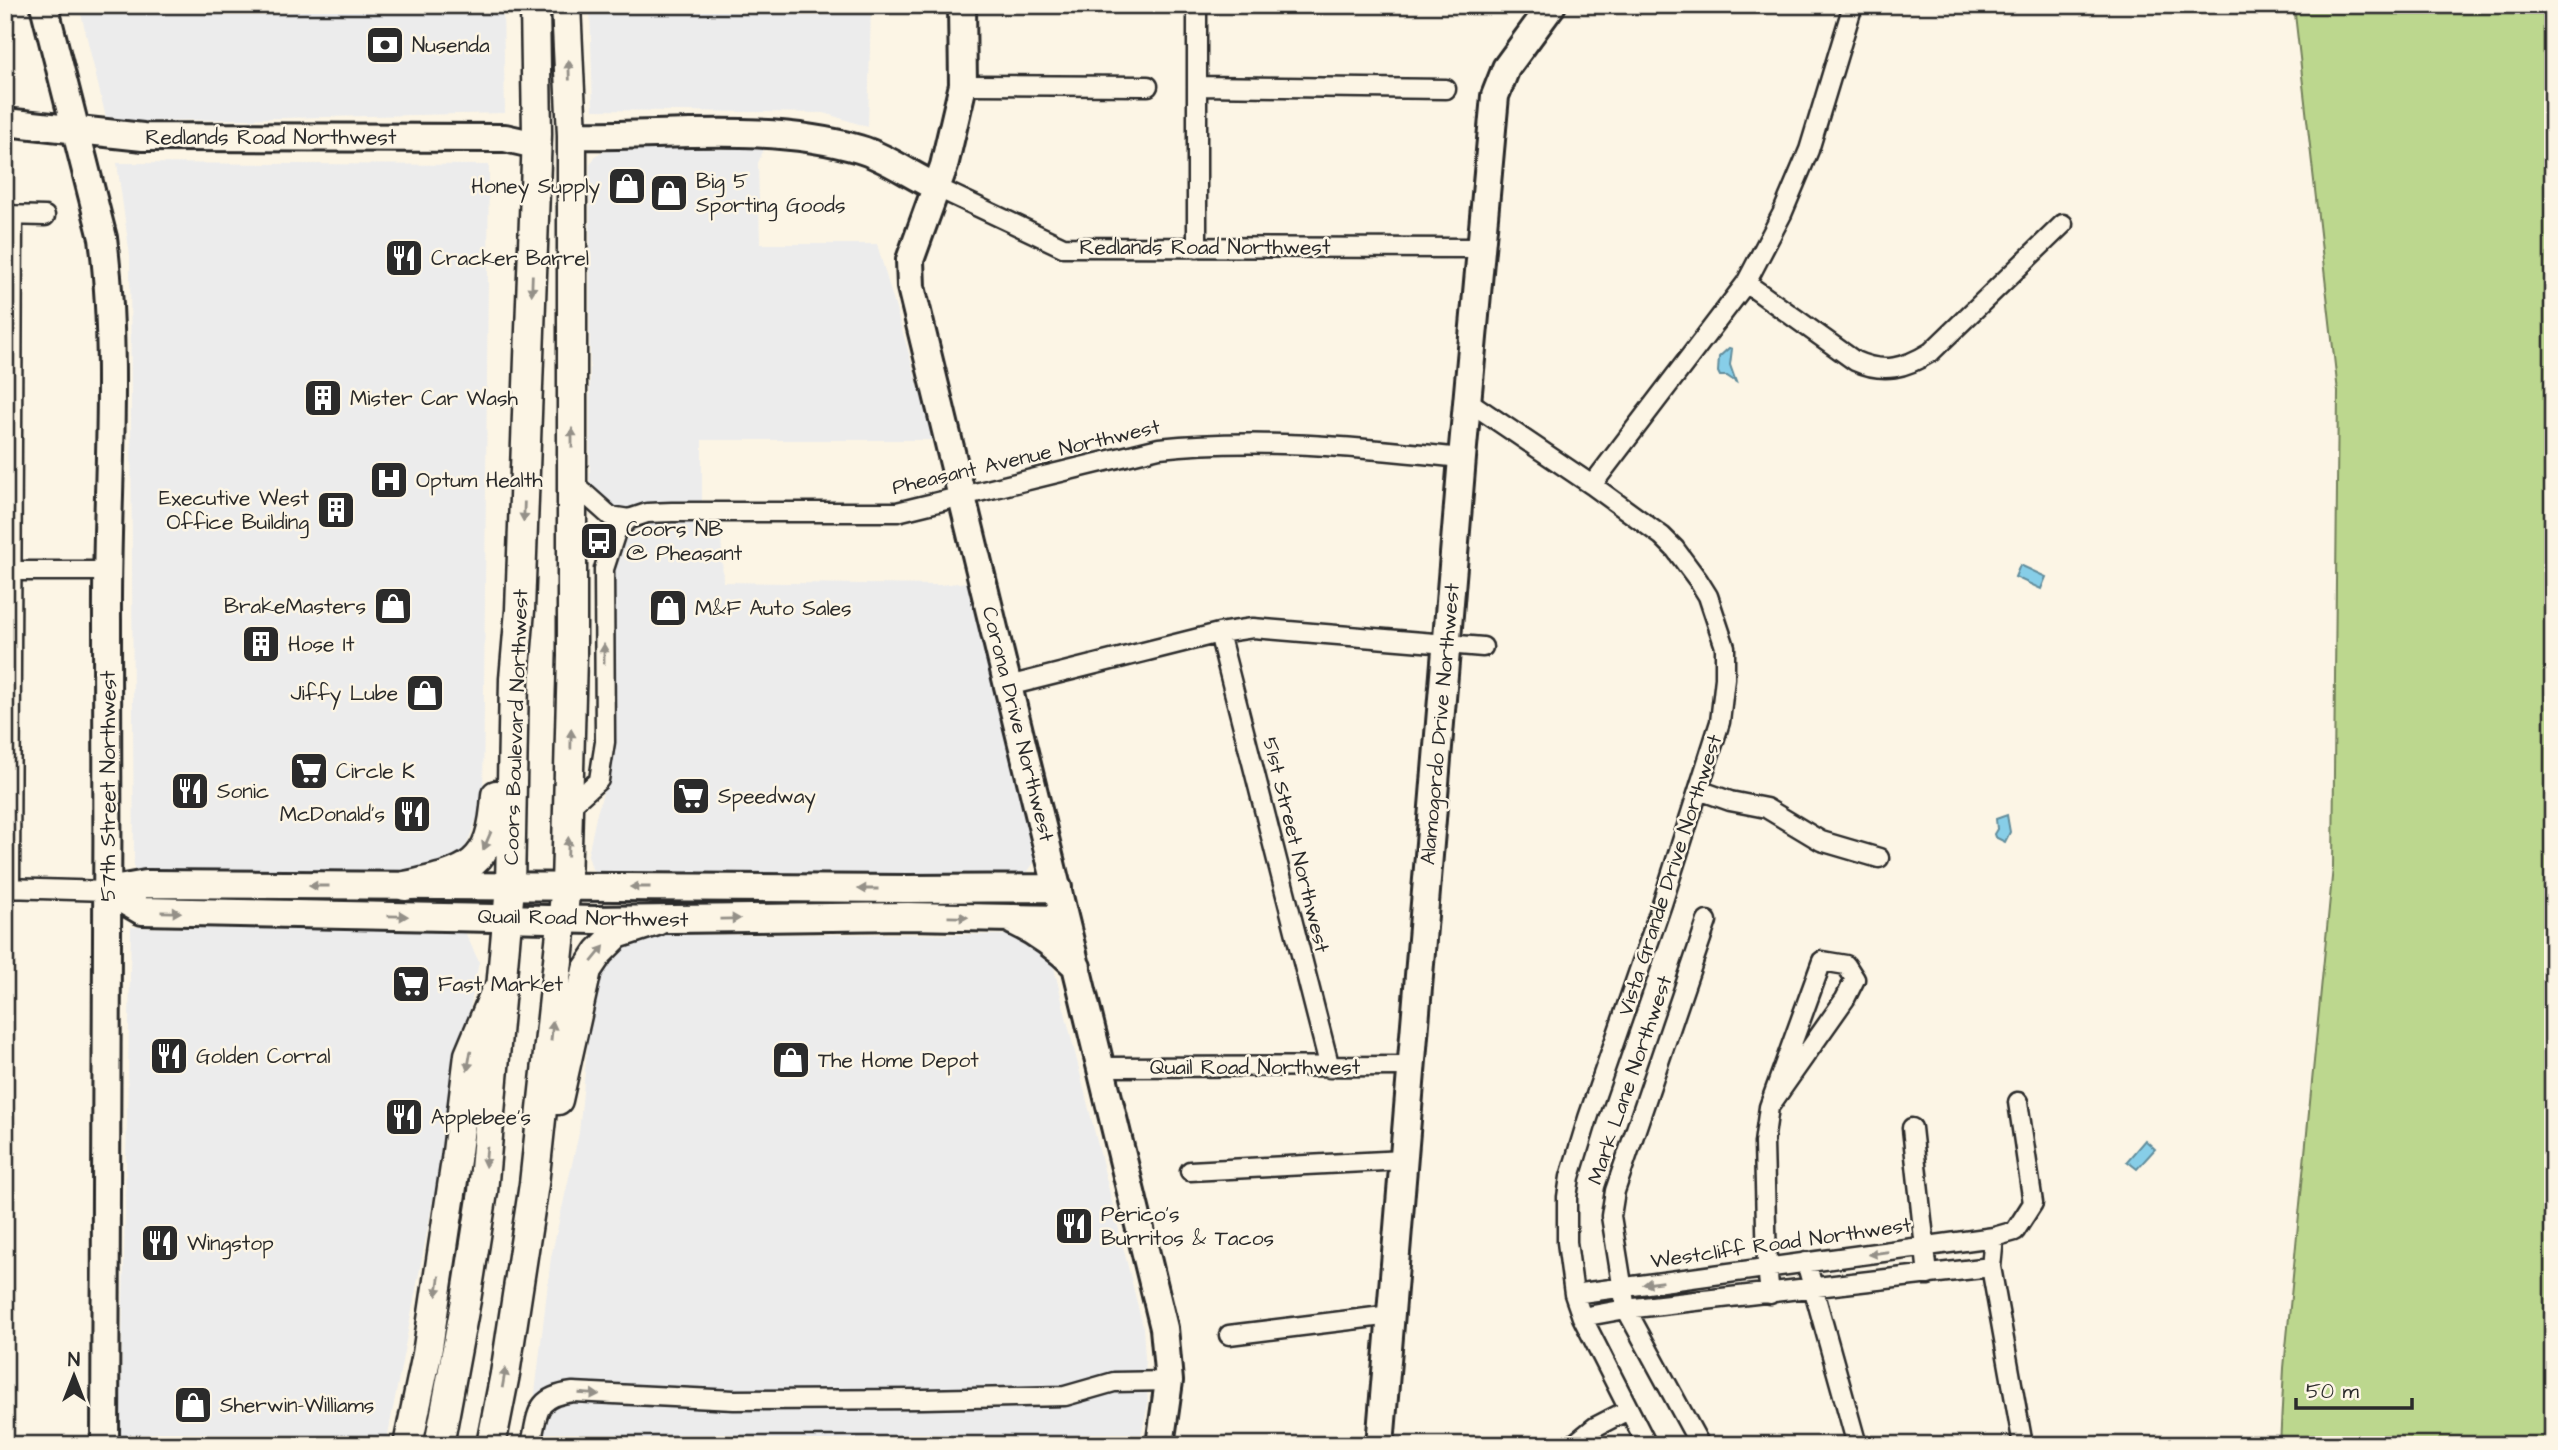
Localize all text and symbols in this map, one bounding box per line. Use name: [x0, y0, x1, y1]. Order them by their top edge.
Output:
bank icon: Nusenda: [364, 24, 406, 66]
place label: Nusenda: [412, 31, 490, 60]
one-way arrow: [564, 59, 575, 81]
street label: Redlands Road Northwest: [146, 123, 397, 152]
shop icon: Honey Supply: [606, 165, 648, 207]
place label: Big 5 Sporting Goods: [696, 167, 845, 222]
place label: Honey Supply: [471, 172, 600, 203]
shop icon: Big 5 Sporting Goods: [648, 172, 690, 214]
street label: Redlands Road Northwest: [1080, 233, 1331, 262]
restaurant icon: Cracker Barrel: [383, 237, 425, 279]
place label: Cracker Barrel: [431, 244, 589, 273]
one-way arrow: [526, 274, 537, 296]
building icon: Mister Car Wash: [302, 377, 344, 419]
place label: Mister Car Wash: [350, 384, 518, 413]
street label: Pheasant Avenue Northwest: [889, 412, 1163, 502]
one-way arrow: [566, 426, 578, 448]
hospital icon: Optum Health: [368, 459, 410, 501]
place label: Optum Health: [416, 466, 543, 496]
place label: Executive West Office Building: [159, 484, 309, 539]
building icon: Executive West Office Building: [315, 489, 357, 531]
one-way arrow: [519, 502, 530, 524]
place label: Coors NB @ Pheasant: [626, 515, 743, 568]
bus stop icon: Coors NB @ Pheasant: [578, 520, 620, 562]
street label: Alamogordo Drive Northwest: [1413, 581, 1469, 866]
shop icon: BrakeMasters: [372, 585, 414, 627]
shop icon: M&F Auto Sales: [647, 587, 689, 629]
street label: Coors Boulevard Northwest: [497, 588, 535, 866]
place label: BrakeMasters: [224, 592, 366, 621]
place label: M&F Auto Sales: [695, 594, 852, 623]
street label: Corona Drive Northwest: [975, 603, 1061, 845]
building icon: Hose It: [240, 623, 282, 665]
place label: Hose It: [288, 630, 355, 659]
one-way arrow: [599, 643, 610, 665]
street label: 57th Street Northwest: [94, 670, 123, 902]
shop icon: Jiffy Lube: [404, 672, 446, 714]
place label: Jiffy Lube: [290, 679, 398, 710]
one-way arrow: [565, 727, 577, 749]
street label: Vista Grande Drive Northwest: [1611, 730, 1729, 1019]
street label: 51st Street Northwest: [1255, 734, 1337, 956]
supermarket icon: Circle K: [288, 750, 330, 792]
place label: Circle K: [336, 757, 415, 786]
restaurant icon: Sonic: [169, 770, 211, 812]
supermarket icon: Speedway: [670, 775, 712, 817]
place label: Sonic: [217, 777, 269, 806]
place label: Speedway: [718, 782, 816, 813]
restaurant icon: McDonald's: [391, 793, 433, 835]
place label: McDonald's: [280, 800, 385, 829]
one-way arrow: [482, 831, 493, 852]
one-way arrow: [562, 835, 573, 857]
one-way arrow: [308, 880, 330, 892]
one-way arrow: [629, 881, 651, 893]
one-way arrow: [856, 883, 878, 895]
street label: Quail Road Northwest: [477, 902, 689, 934]
one-way arrow: [160, 906, 182, 917]
one-way arrow: [387, 910, 409, 922]
one-way arrow: [947, 911, 969, 923]
one-way arrow: [720, 914, 742, 925]
one-way arrow: [591, 946, 606, 964]
supermarket icon: Fast Market: [390, 963, 432, 1005]
place label: Fast Market: [438, 970, 564, 999]
street label: Mark Lane Northwest: [1581, 971, 1680, 1188]
one-way arrow: [546, 1020, 557, 1042]
restaurant icon: Golden Corral: [148, 1035, 190, 1077]
shop icon: The Home Depot: [770, 1039, 812, 1081]
place label: Golden Corral: [196, 1042, 331, 1071]
place label: The Home Depot: [818, 1046, 979, 1076]
one-way arrow: [463, 1050, 474, 1072]
street label: Quail Road Northwest: [1150, 1053, 1361, 1082]
restaurant icon: Applebee's: [383, 1096, 425, 1138]
place label: Applebee's: [431, 1103, 531, 1133]
one-way arrow: [480, 1146, 491, 1168]
place label: Perico's Burritos & Tacos: [1101, 1200, 1274, 1253]
restaurant icon: Perico's Burritos & Tacos: [1053, 1205, 1095, 1247]
street label: Westcliff Road Northwest: [1649, 1210, 1914, 1276]
restaurant icon: Wingstop: [139, 1222, 181, 1264]
place label: Wingstop: [187, 1229, 274, 1260]
one-way arrow: [1867, 1247, 1889, 1258]
one-way arrow: [432, 1275, 443, 1297]
one-way arrow: [1641, 1278, 1663, 1289]
north arrow: [38, 1342, 108, 1412]
text: N: [68, 1347, 80, 1374]
scale bar: [2296, 1366, 2411, 1410]
one-way arrow: [499, 1367, 510, 1389]
text: 50 m: [2306, 1377, 2360, 1406]
shop icon: Sherwin-Williams: [172, 1384, 214, 1426]
one-way arrow: [578, 1388, 600, 1399]
place label: Sherwin-Williams: [220, 1391, 374, 1420]

